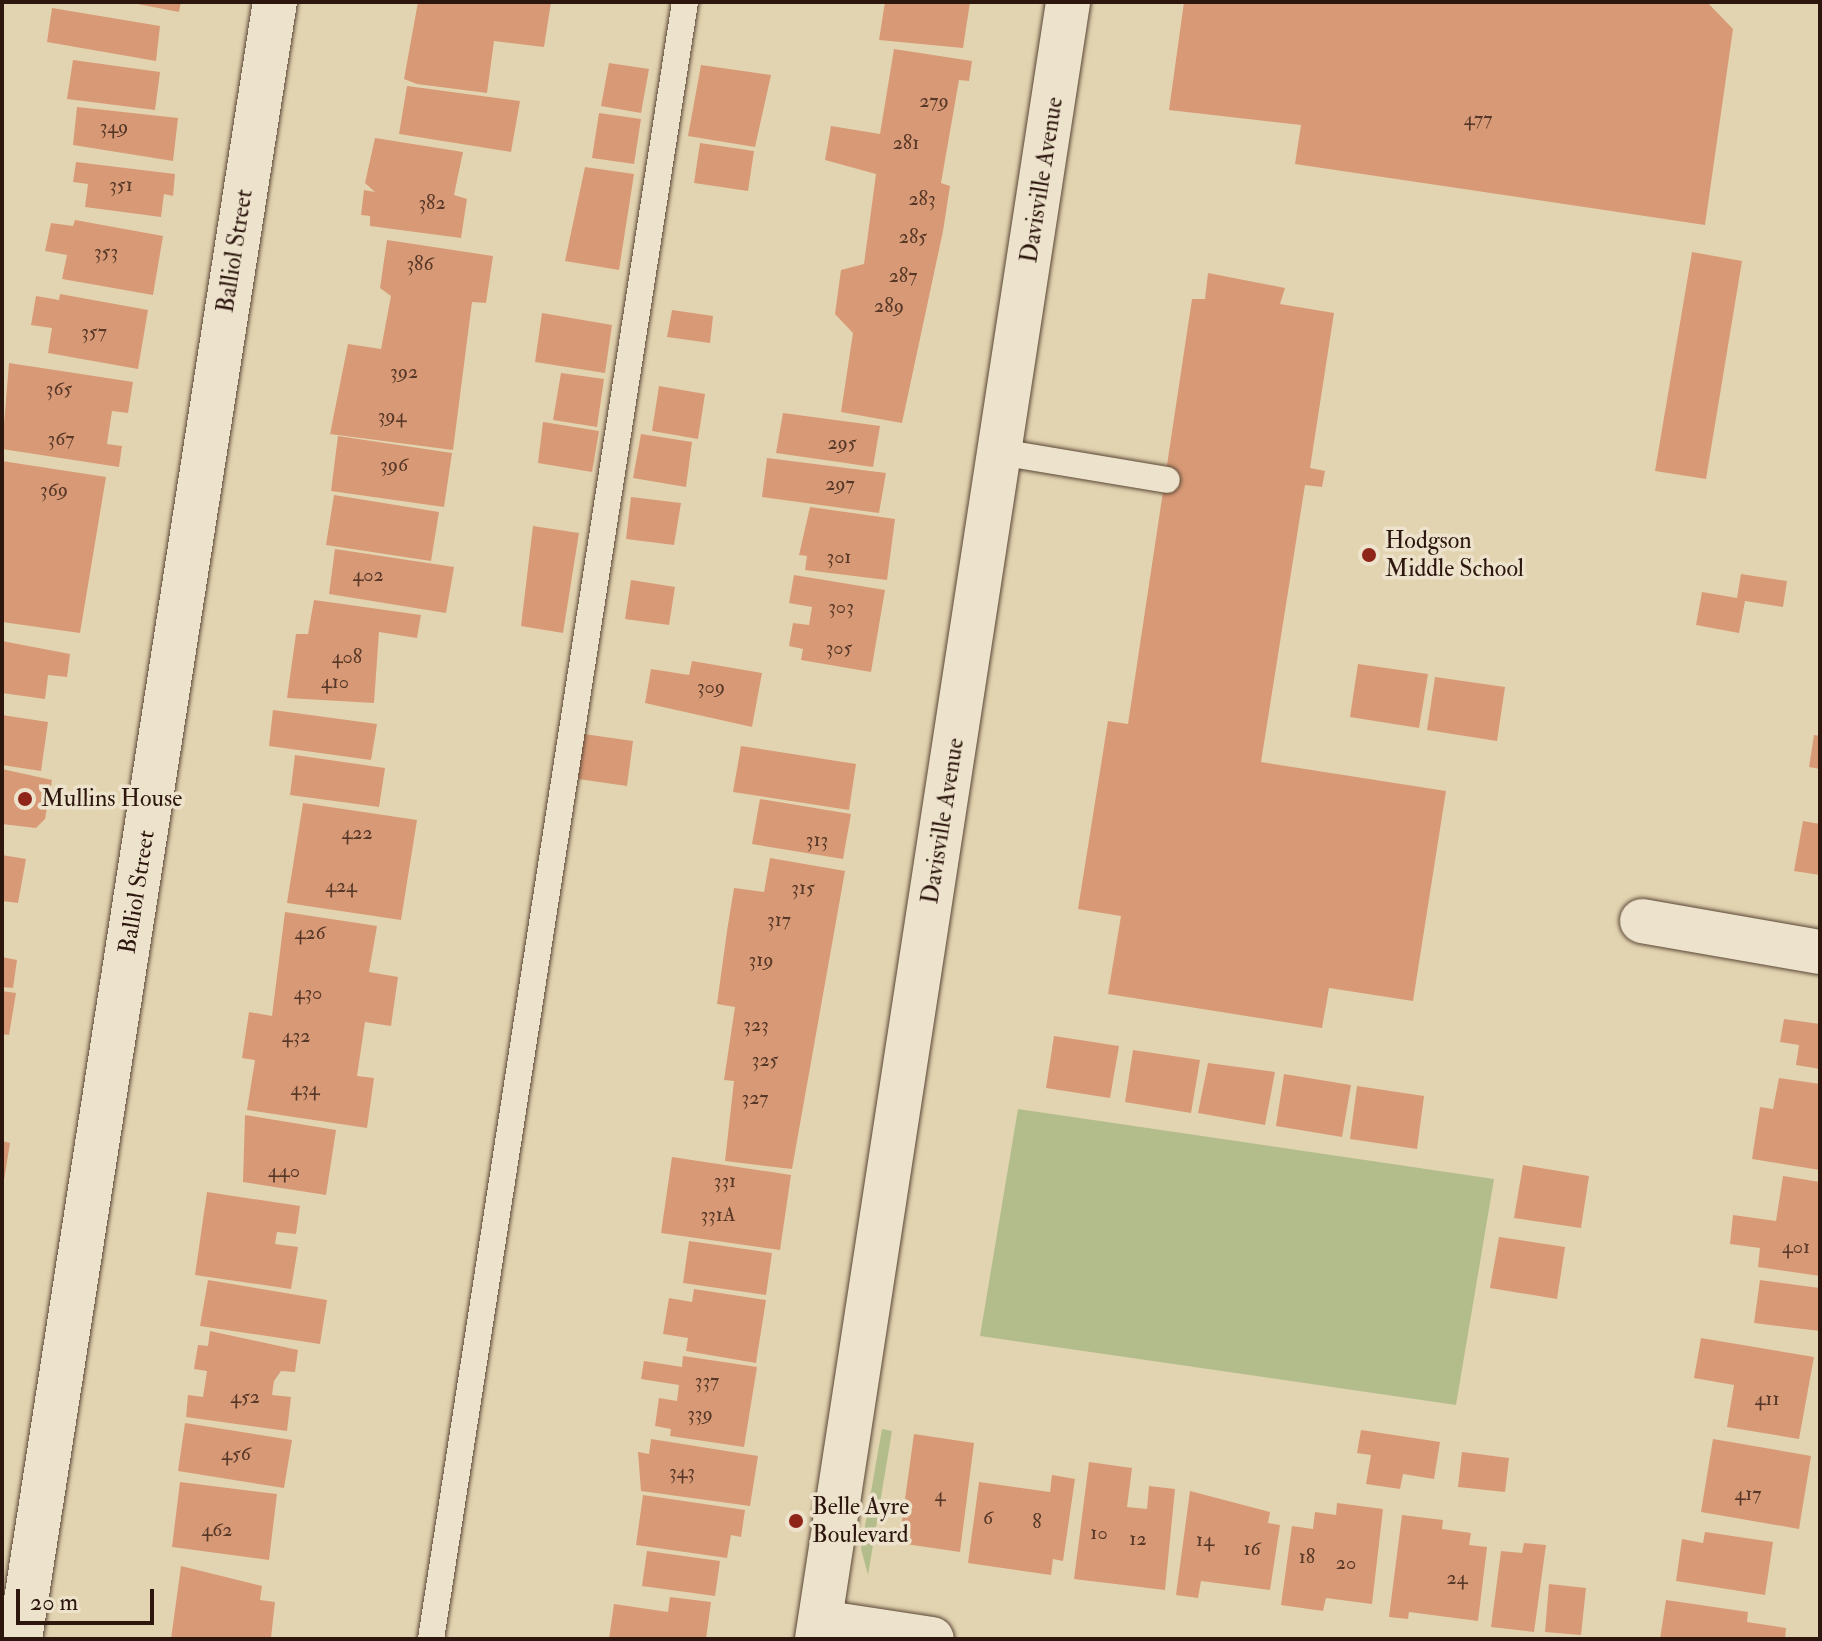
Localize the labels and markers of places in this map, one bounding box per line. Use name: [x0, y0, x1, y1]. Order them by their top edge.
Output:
place label: Hodgson Middle School: [1385, 527, 1524, 583]
marker: Hodgson Middle School: [1360, 546, 1378, 564]
place label: Mullins House: [41, 785, 182, 813]
marker: Mullins House: [16, 790, 34, 808]
place label: Belle Ayre Boulevard: [812, 1493, 909, 1549]
marker: Belle Ayre Boulevard: [787, 1512, 805, 1530]

